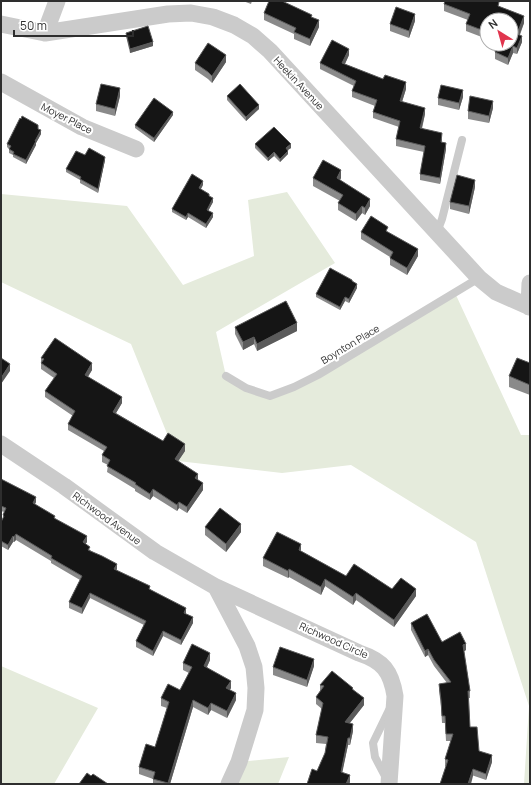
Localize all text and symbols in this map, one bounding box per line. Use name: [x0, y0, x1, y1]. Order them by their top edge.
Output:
scale bar: [14, 12, 133, 38]
north arrow: [479, 12, 519, 52]
text: N: [485, 15, 500, 32]
text: 50 m: [20, 17, 47, 34]
street label: Heekin Avenue: [271, 53, 327, 113]
street label: Moyer Place: [39, 99, 95, 137]
street label: Boynton Place: [318, 321, 382, 367]
street label: Richwood Avenue: [70, 488, 144, 548]
street label: Richwood Circle: [297, 619, 371, 661]

